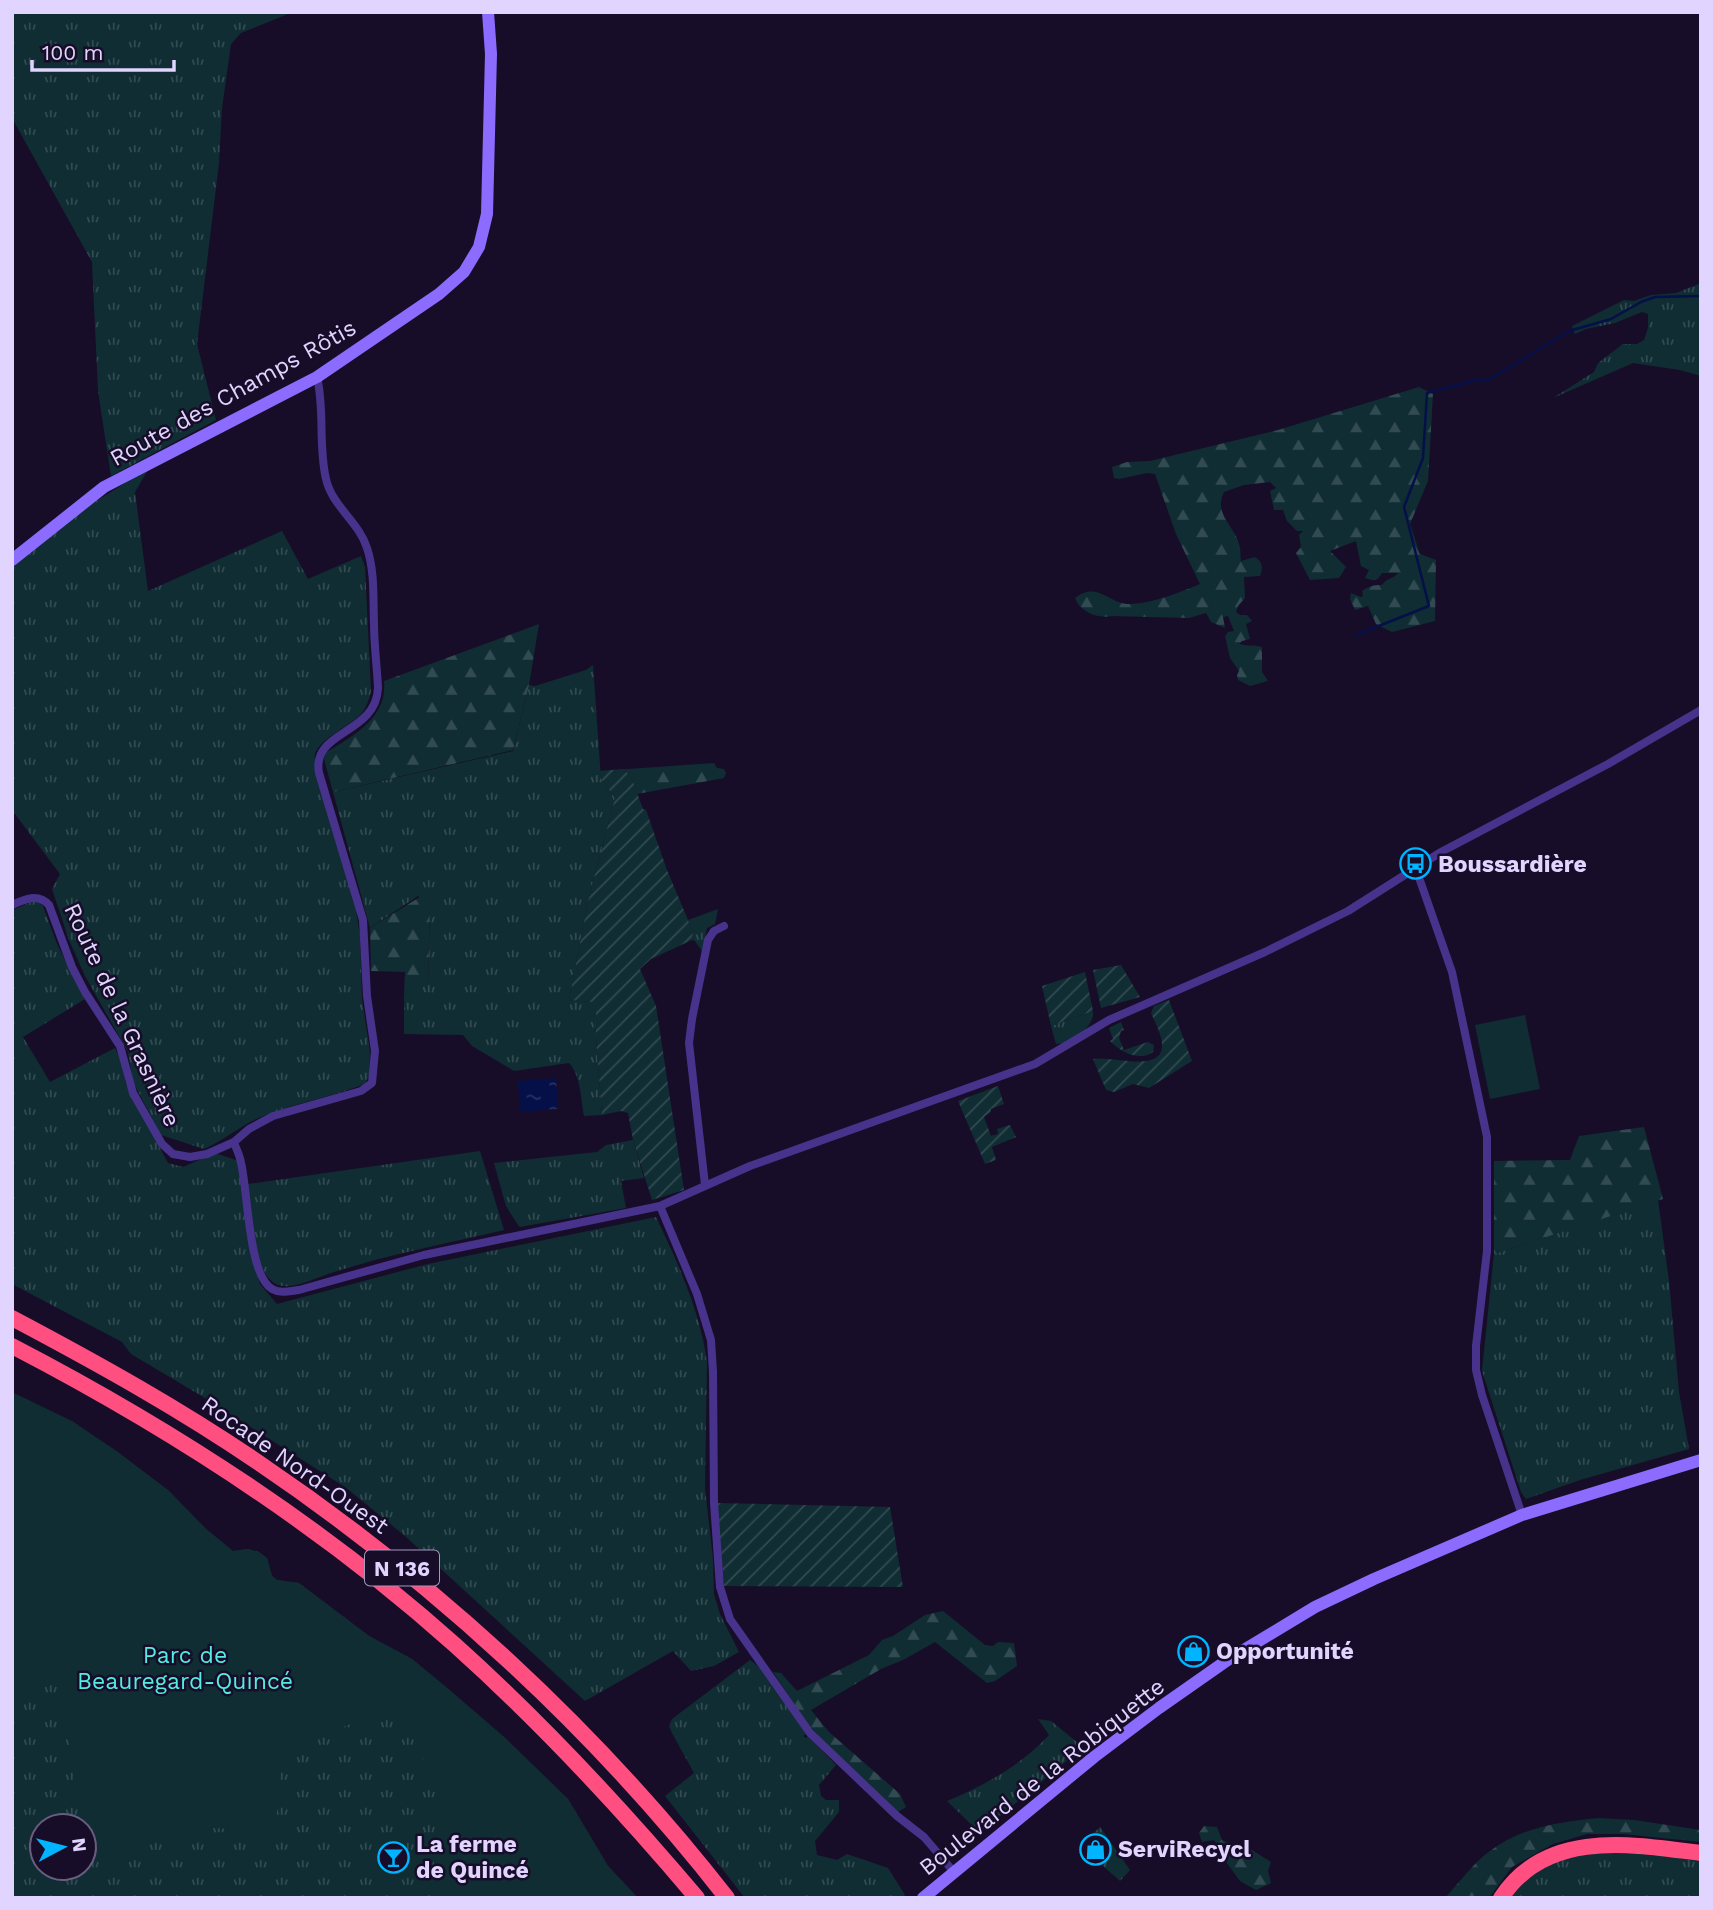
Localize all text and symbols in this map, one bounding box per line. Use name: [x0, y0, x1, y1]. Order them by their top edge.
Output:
scale bar: [32, 28, 173, 72]
text: 100 m: [42, 40, 104, 65]
street label: Route des Champs Rôtis: [105, 314, 361, 472]
bus stop icon: Boussardière: [1398, 847, 1432, 881]
place label: Boussardière: [1438, 851, 1587, 878]
street label: Route de la Grasnière: [58, 899, 186, 1131]
street label: Rocade Nord-Ouest: [196, 1390, 394, 1540]
road number: N 136: [365, 1550, 439, 1586]
shop icon: Opportunité: [1176, 1634, 1210, 1668]
place label: Opportunité: [1216, 1638, 1354, 1665]
park label: Parc de Beauregard-Quincé: [77, 1642, 293, 1695]
street label: Boulevard de la Robiquette: [914, 1673, 1170, 1881]
north arrow: [28, 1812, 98, 1882]
place label: La ferme de Quincé: [416, 1831, 529, 1884]
shop icon: ServiRecycl: [1078, 1832, 1112, 1866]
place label: ServiRecycl: [1118, 1836, 1251, 1863]
text: N: [67, 1837, 92, 1853]
bar icon: La ferme de Quincé: [376, 1840, 410, 1874]

